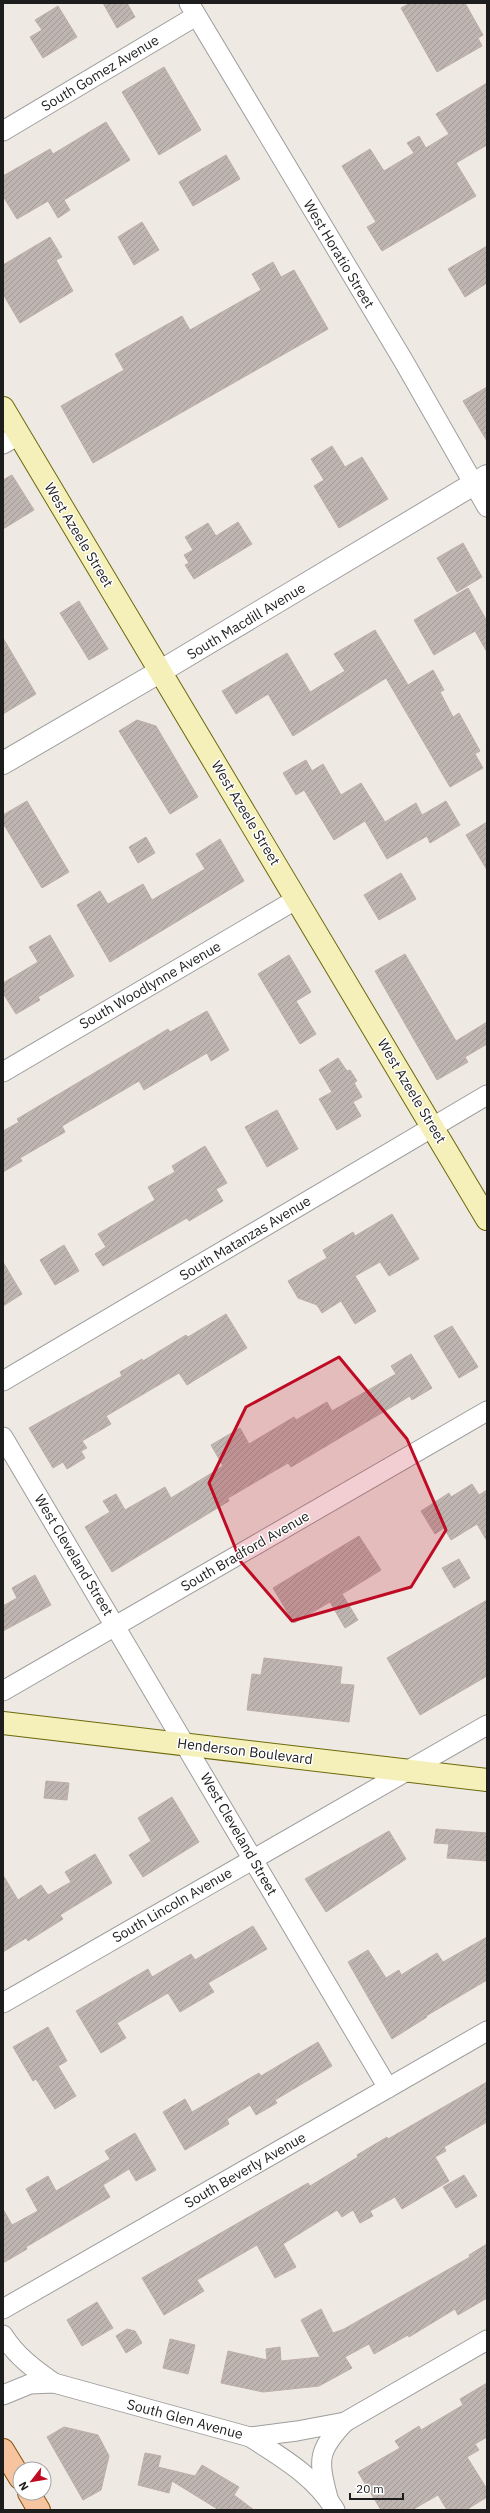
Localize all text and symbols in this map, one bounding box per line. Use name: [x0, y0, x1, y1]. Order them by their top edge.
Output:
street label: South Gomez Avenue: [38, 31, 162, 115]
street label: West Horatio Street: [300, 197, 378, 311]
street label: West Azeele Street: [41, 479, 117, 591]
street label: South Macdill Avenue: [183, 578, 309, 664]
street label: West Azeele Street: [208, 757, 284, 869]
street label: South Woodlynne Avenue: [76, 937, 224, 1033]
street label: West Azeele Street: [374, 1035, 450, 1147]
street label: South Matanzas Avenue: [176, 1191, 314, 1284]
street label: West Cleveland Street: [31, 1491, 117, 1619]
street label: South Bradford Avenue: [178, 1507, 313, 1595]
street label: Henderson Boulevard: [176, 1734, 314, 1768]
street label: West Cleveland Street: [197, 1770, 281, 1899]
street label: South Lincoln Avenue: [109, 1863, 235, 1947]
street label: South Beverly Avenue: [181, 2128, 309, 2212]
street label: South Glen Avenue: [125, 2395, 245, 2443]
north arrow: [12, 2461, 52, 2501]
scale bar: [350, 2475, 403, 2501]
text: N: [15, 2479, 31, 2493]
text: 20 m: [356, 2481, 384, 2496]

